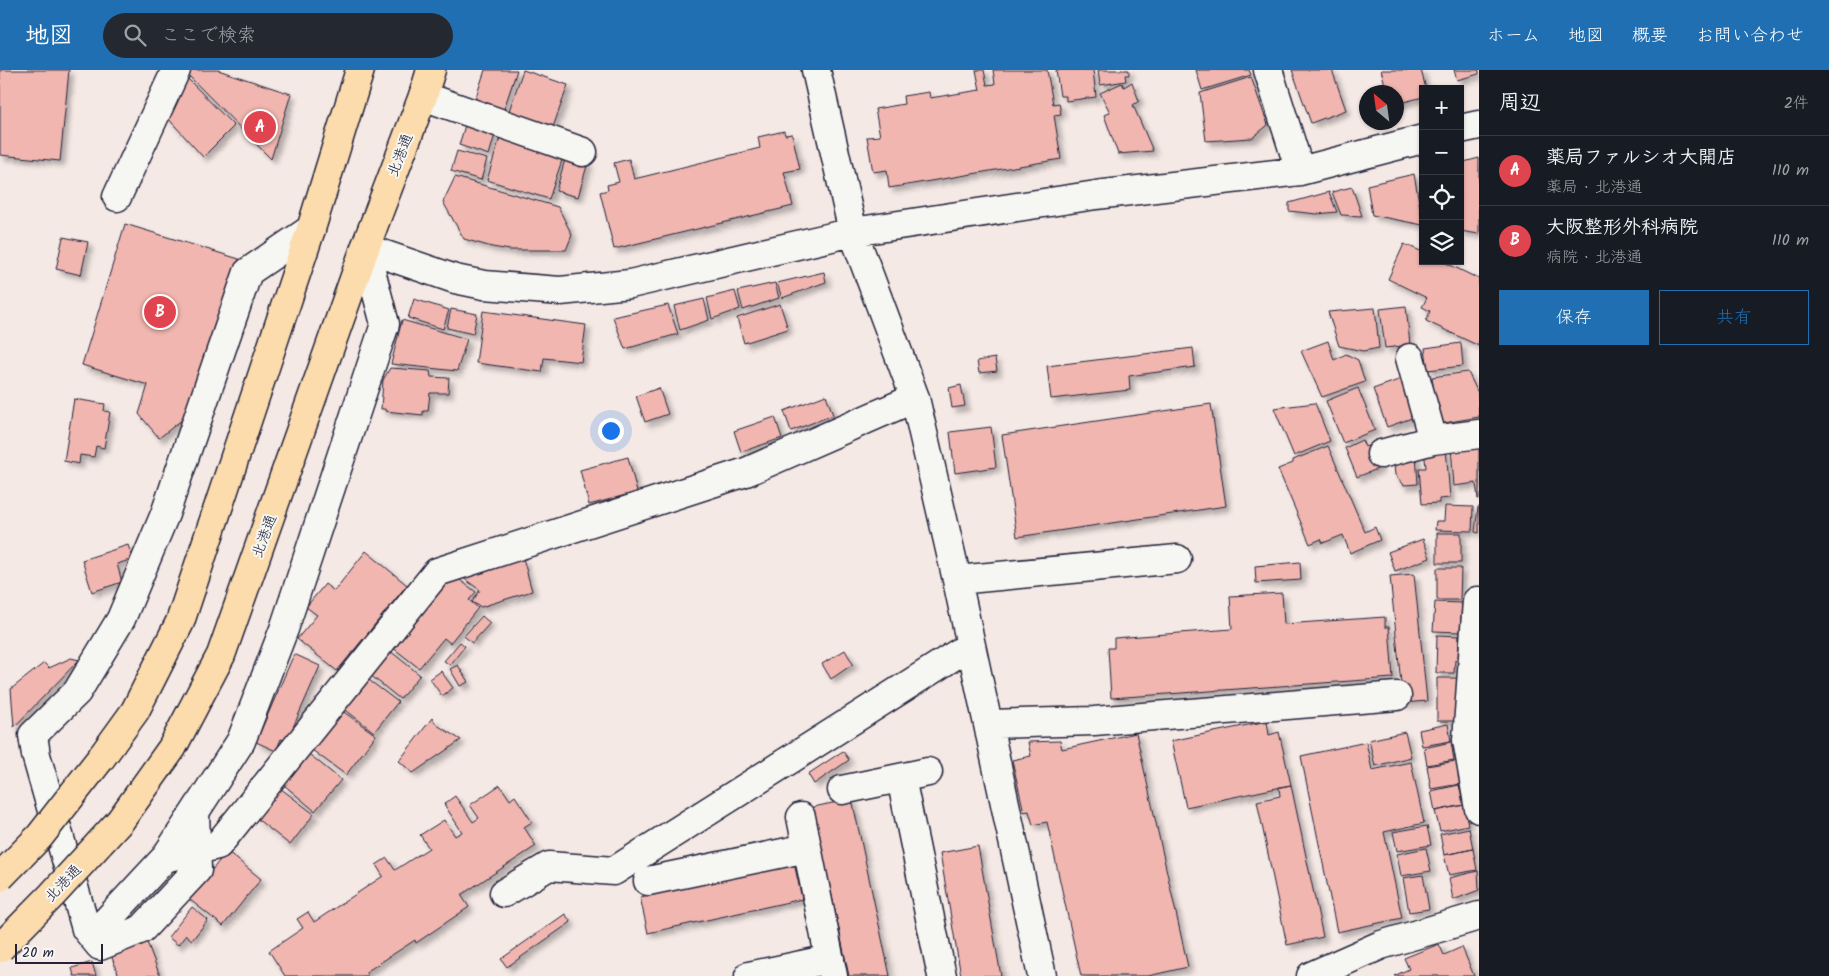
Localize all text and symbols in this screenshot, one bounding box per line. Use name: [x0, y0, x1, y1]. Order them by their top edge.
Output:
search box: [103, 13, 453, 58]
text: 地図: [25, 17, 73, 56]
icon: search: [121, 21, 149, 49]
text: ここで検索: [161, 21, 256, 51]
text: ホーム: [1487, 22, 1540, 51]
text: 地図: [1568, 22, 1604, 51]
text: 概要: [1632, 22, 1668, 51]
text: お問い合わせ: [1696, 22, 1804, 51]
north arrow: [1359, 85, 1404, 130]
map controls: [1419, 85, 1464, 265]
button: +: [1419, 85, 1464, 130]
text: 周辺: [1499, 87, 1541, 120]
text: 2件: [1784, 91, 1809, 116]
pin: A: [244, 108, 276, 146]
street label: 北港通: [382, 130, 420, 181]
button: −: [1419, 130, 1464, 175]
text: 薬局ファルシオ大開店: [1546, 143, 1736, 173]
text: A: [1510, 158, 1520, 183]
text: 110 m: [1772, 158, 1809, 183]
button: locate: [1419, 175, 1464, 220]
text: 薬局 · 北港通: [1546, 175, 1643, 200]
text: 大阪整形外科病院: [1546, 213, 1698, 243]
button: layers: [1419, 220, 1464, 265]
text: B: [1510, 228, 1520, 253]
text: 110 m: [1772, 228, 1809, 253]
text: 病院 · 北港通: [1546, 245, 1643, 270]
button: 保存: [1499, 290, 1649, 345]
button: 共有: [1659, 290, 1809, 345]
pin: B: [144, 293, 176, 331]
your location: [598, 418, 624, 444]
street label: 北港通: [246, 511, 284, 562]
street label: 北港通: [40, 859, 88, 908]
scale bar: [15, 941, 102, 964]
text: 20 m: [22, 942, 54, 964]

